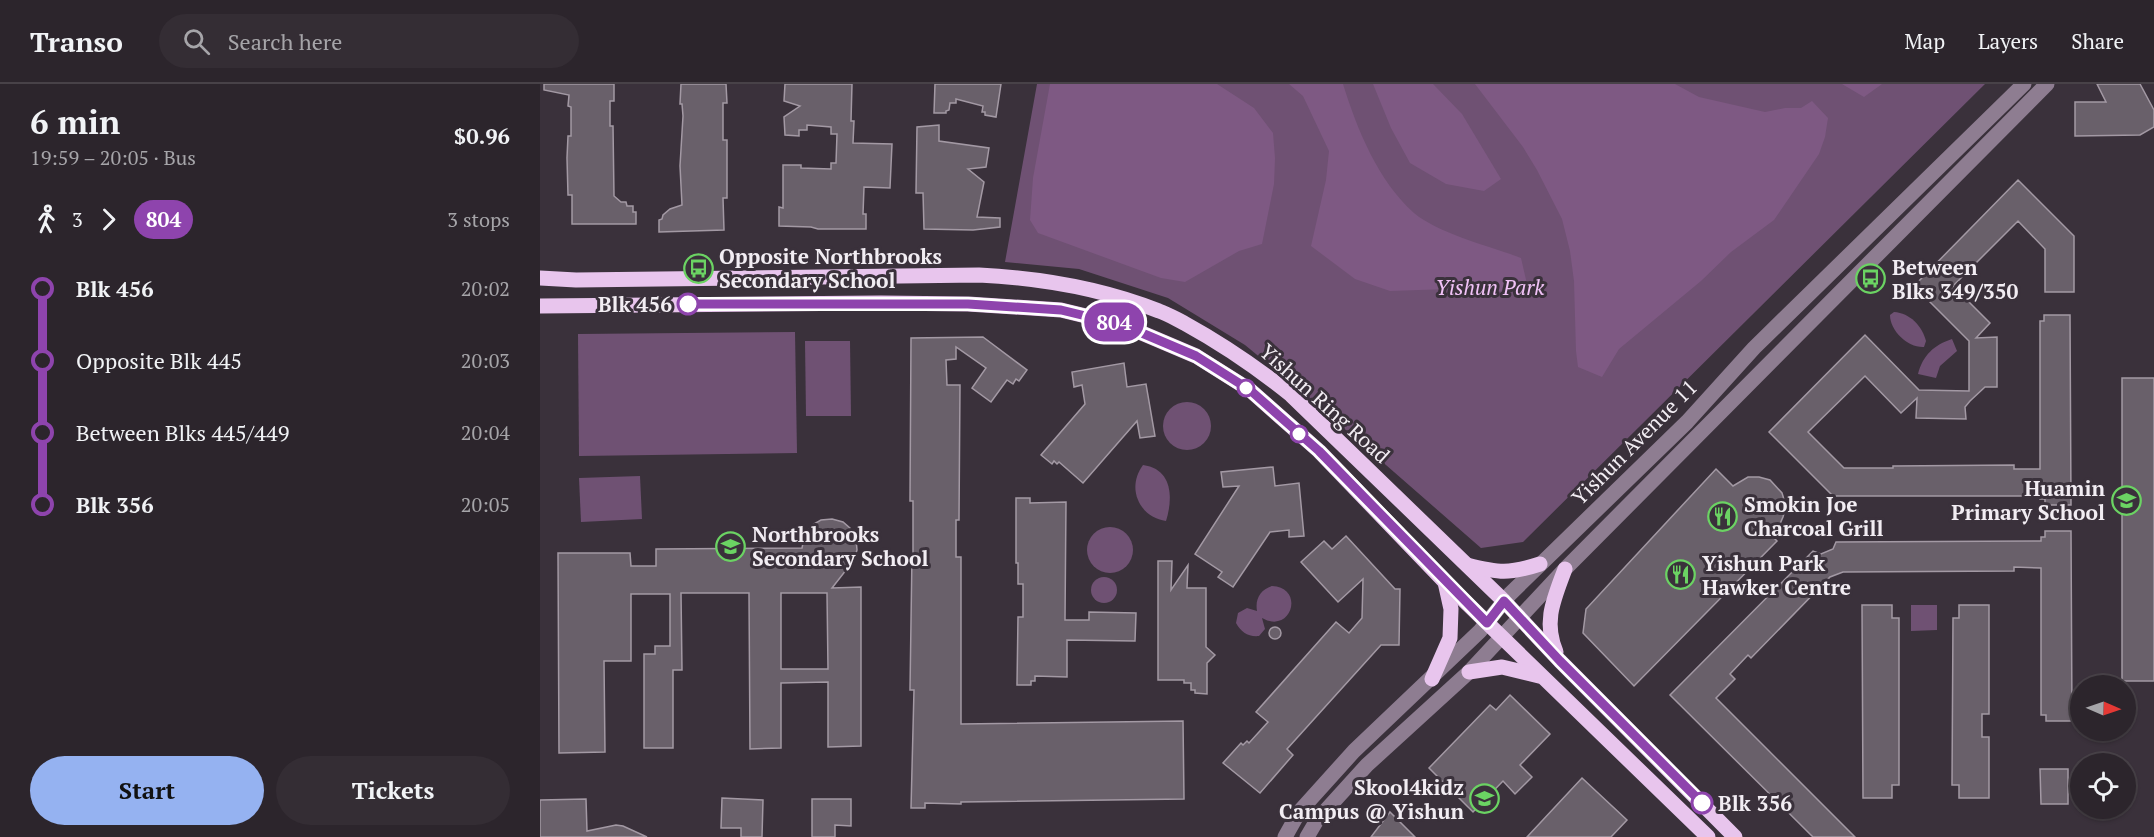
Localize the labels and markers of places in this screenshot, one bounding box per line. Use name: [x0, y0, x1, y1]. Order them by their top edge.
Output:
place label: Opposite Northbrooks Secondary School: [719, 242, 942, 294]
bus stop icon: Opposite Northbrooks Secondary School: [682, 252, 714, 284]
place label: Between Blks 349/350: [1892, 253, 2019, 305]
bus stop icon: Between Blks 349/350: [1855, 263, 1887, 295]
place label: Blk 456: [598, 290, 672, 318]
marker: Blk 456: [677, 293, 699, 315]
unlabelled marker: [1237, 379, 1255, 397]
unlabelled marker: [1290, 425, 1308, 443]
place label: Huamin Primary School: [1951, 474, 2105, 526]
school or university icon: Huamin Primary School: [2110, 484, 2142, 516]
place label: Smokin Joe Charcoal Grill: [1744, 490, 1883, 542]
restaurant icon: Smokin Joe Charcoal Grill: [1707, 500, 1739, 532]
place label: Northbrooks Secondary School: [752, 520, 928, 572]
school or university icon: Northbrooks Secondary School: [715, 530, 747, 562]
place label: Yishun Park Hawker Centre: [1702, 549, 1851, 601]
restaurant icon: Yishun Park Hawker Centre: [1665, 559, 1697, 591]
place label: Skool4kidz Campus @ Yishun: [1279, 773, 1464, 825]
school or university icon: Skool4kidz Campus @ Yishun: [1469, 783, 1501, 815]
place label: Blk 356: [1718, 789, 1792, 817]
marker: Blk 356: [1691, 792, 1713, 814]

